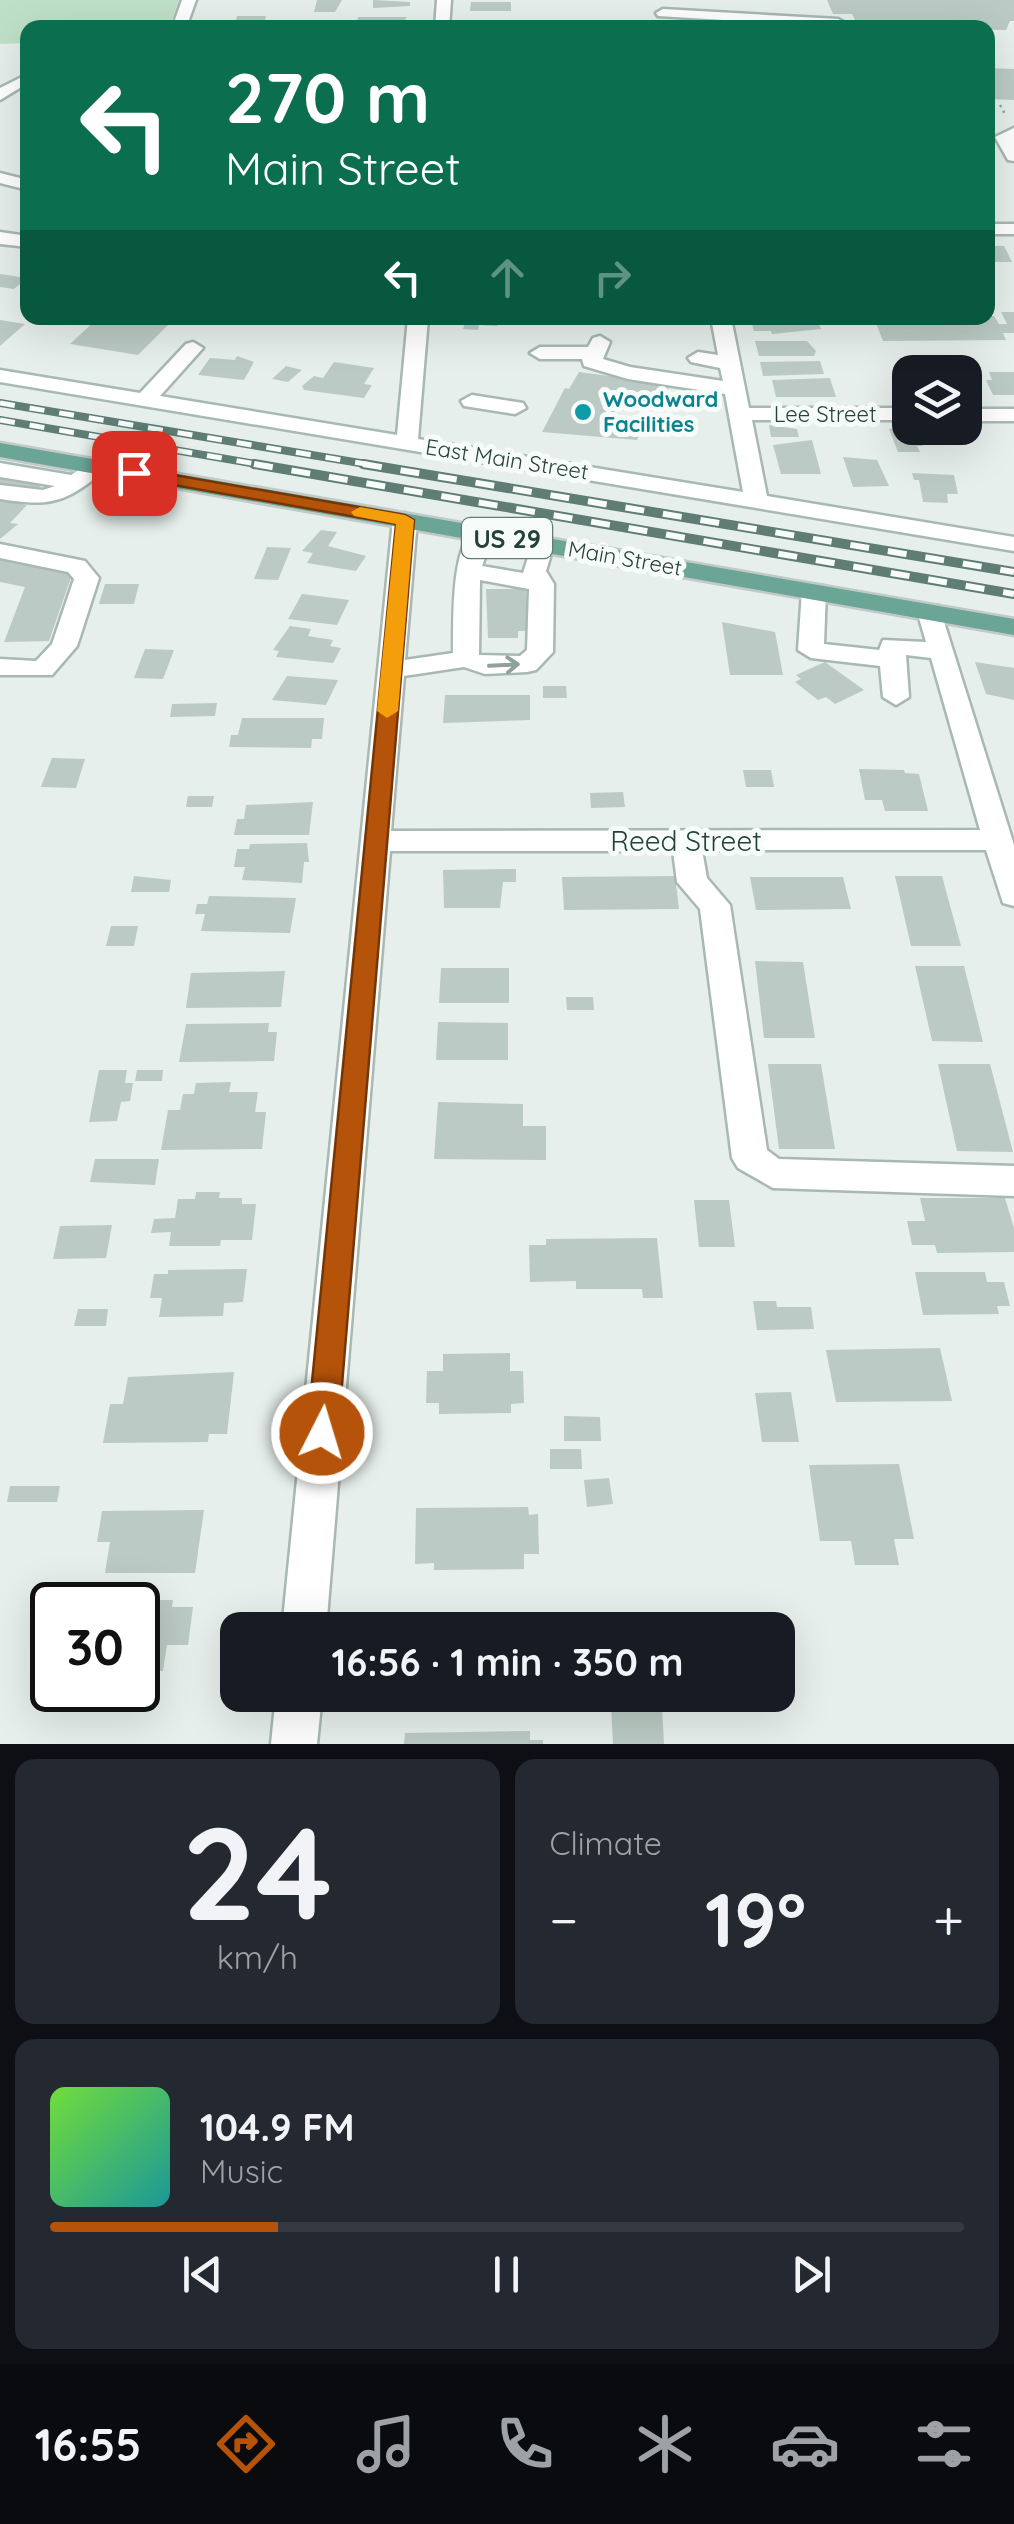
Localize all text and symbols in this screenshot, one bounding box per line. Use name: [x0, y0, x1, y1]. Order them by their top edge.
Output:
text: 270 m: [225, 53, 430, 141]
icon: left: [60, 60, 190, 190]
text: Main Street: [225, 140, 460, 196]
icon: left: [375, 250, 430, 305]
icon: ahead: [480, 250, 535, 305]
icon: right: [585, 250, 640, 305]
map controls: [892, 355, 982, 445]
button: layers: [892, 355, 982, 445]
place label: Woodward Facilities: [603, 385, 718, 438]
street label: Lee Street: [774, 400, 876, 428]
marker: Woodward Facilities: [572, 401, 594, 423]
pin: [92, 431, 177, 516]
street label: East Main Street: [423, 432, 591, 486]
icon: arrive: [107, 446, 162, 501]
road number: US 29: [462, 518, 552, 558]
street label: Main Street: [566, 534, 684, 582]
one-way arrow: [488, 655, 520, 674]
street label: Reed Street: [610, 823, 762, 858]
position arrow: [270, 1381, 374, 1485]
speed limit sign: 30: [30, 1582, 160, 1712]
text: 16:56 · 1 min · 350 m: [332, 1638, 683, 1686]
text: 24: [182, 1790, 332, 1953]
text: Climate: [550, 1823, 662, 1863]
text: 19°: [705, 1872, 806, 1966]
text: −: [550, 1885, 578, 1954]
text: +: [933, 1885, 964, 1954]
text: km/h: [217, 1937, 298, 1977]
text: 104.9 FM: [200, 2103, 355, 2151]
text: Music: [200, 2151, 283, 2191]
icon: previous: [175, 2247, 230, 2302]
icon: pause: [479, 2247, 534, 2302]
icon: next: [784, 2247, 839, 2302]
icon: directions: [211, 2409, 281, 2479]
icon: music: [351, 2409, 421, 2479]
icon: phone: [490, 2409, 560, 2479]
icon: climate: [630, 2409, 700, 2479]
icon: car: [770, 2409, 840, 2479]
icon: filters: [909, 2409, 979, 2479]
text: 16:55: [35, 2416, 141, 2472]

